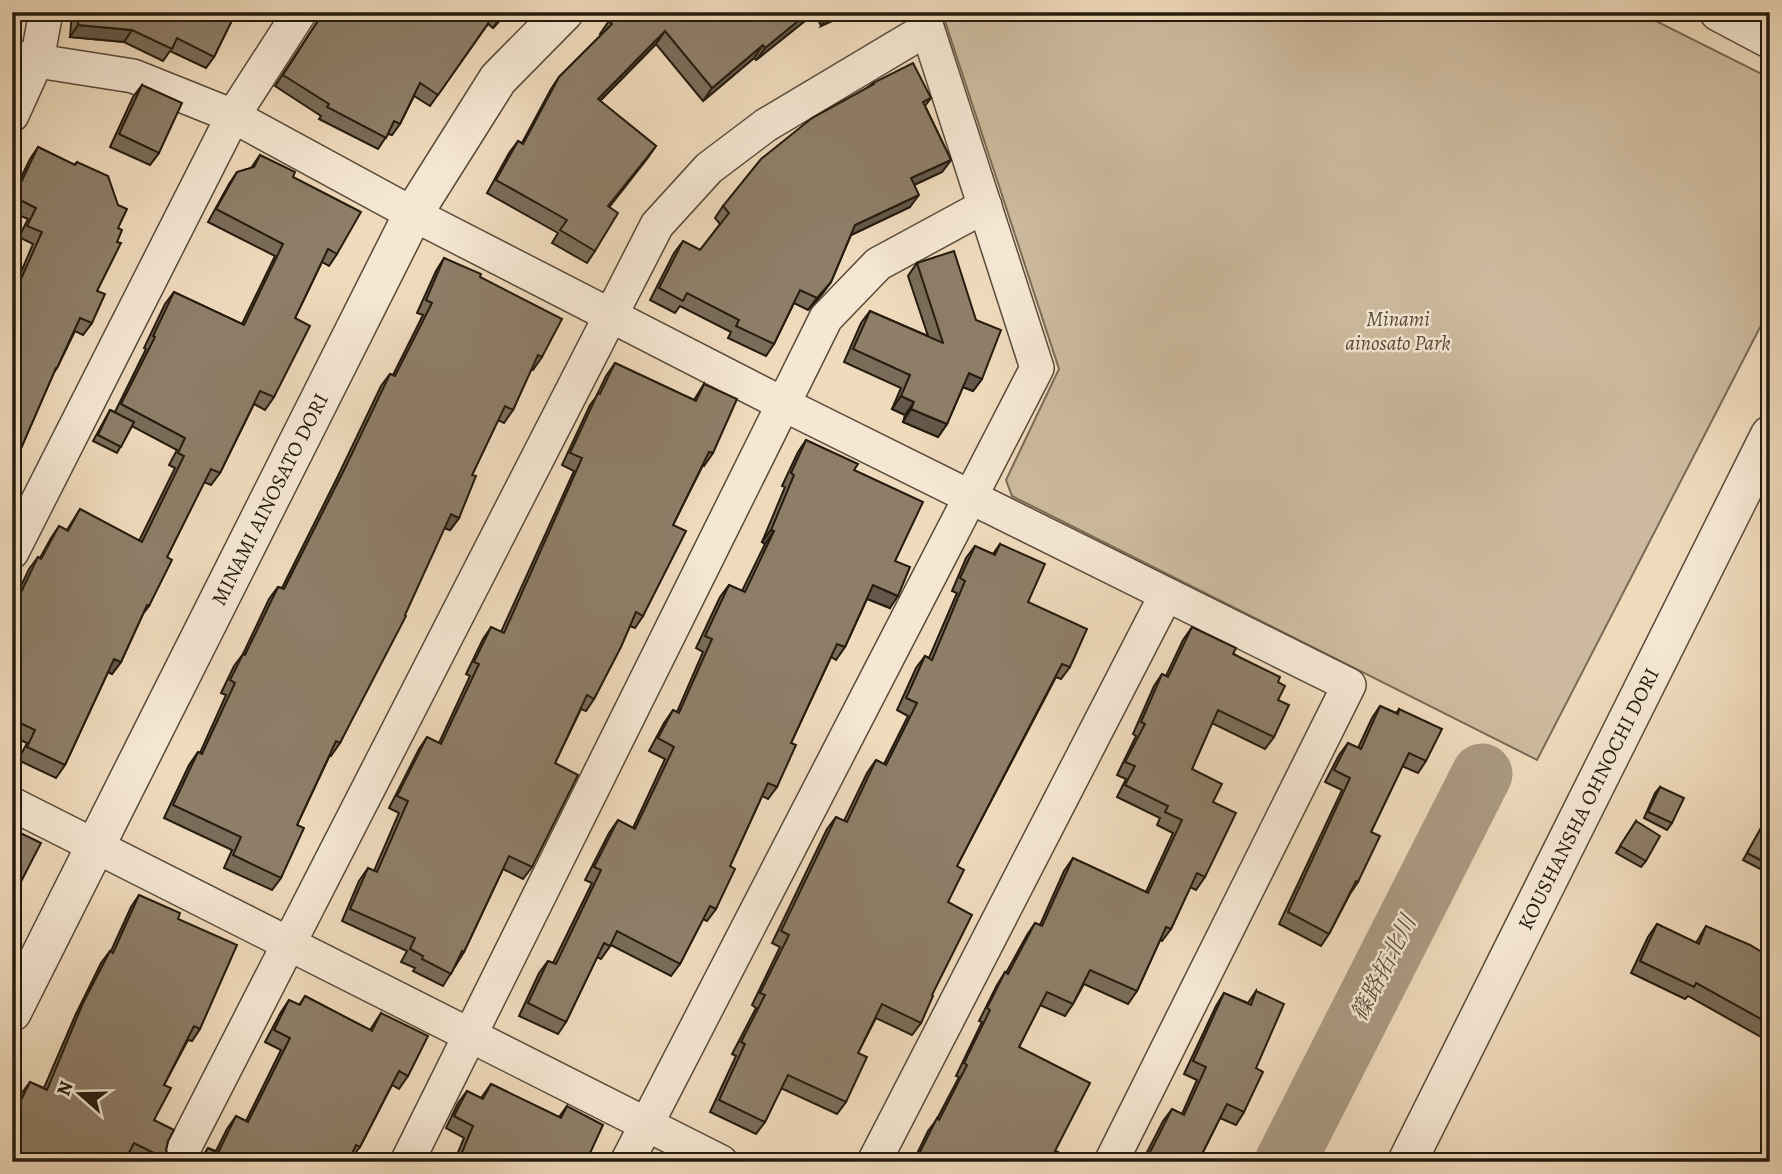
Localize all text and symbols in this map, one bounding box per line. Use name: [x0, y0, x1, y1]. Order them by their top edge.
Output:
park label: Minami ainosato Park: [1345, 305, 1451, 357]
street label: MINAMI AINOSATO DORI: [205, 388, 335, 610]
street label: KOUSHANSHA OHNOCHI DORI: [1511, 663, 1666, 935]
water label: 篠路拓北川: [1344, 907, 1425, 1026]
north arrow: [46, 1058, 116, 1128]
text: N: [50, 1077, 80, 1099]

